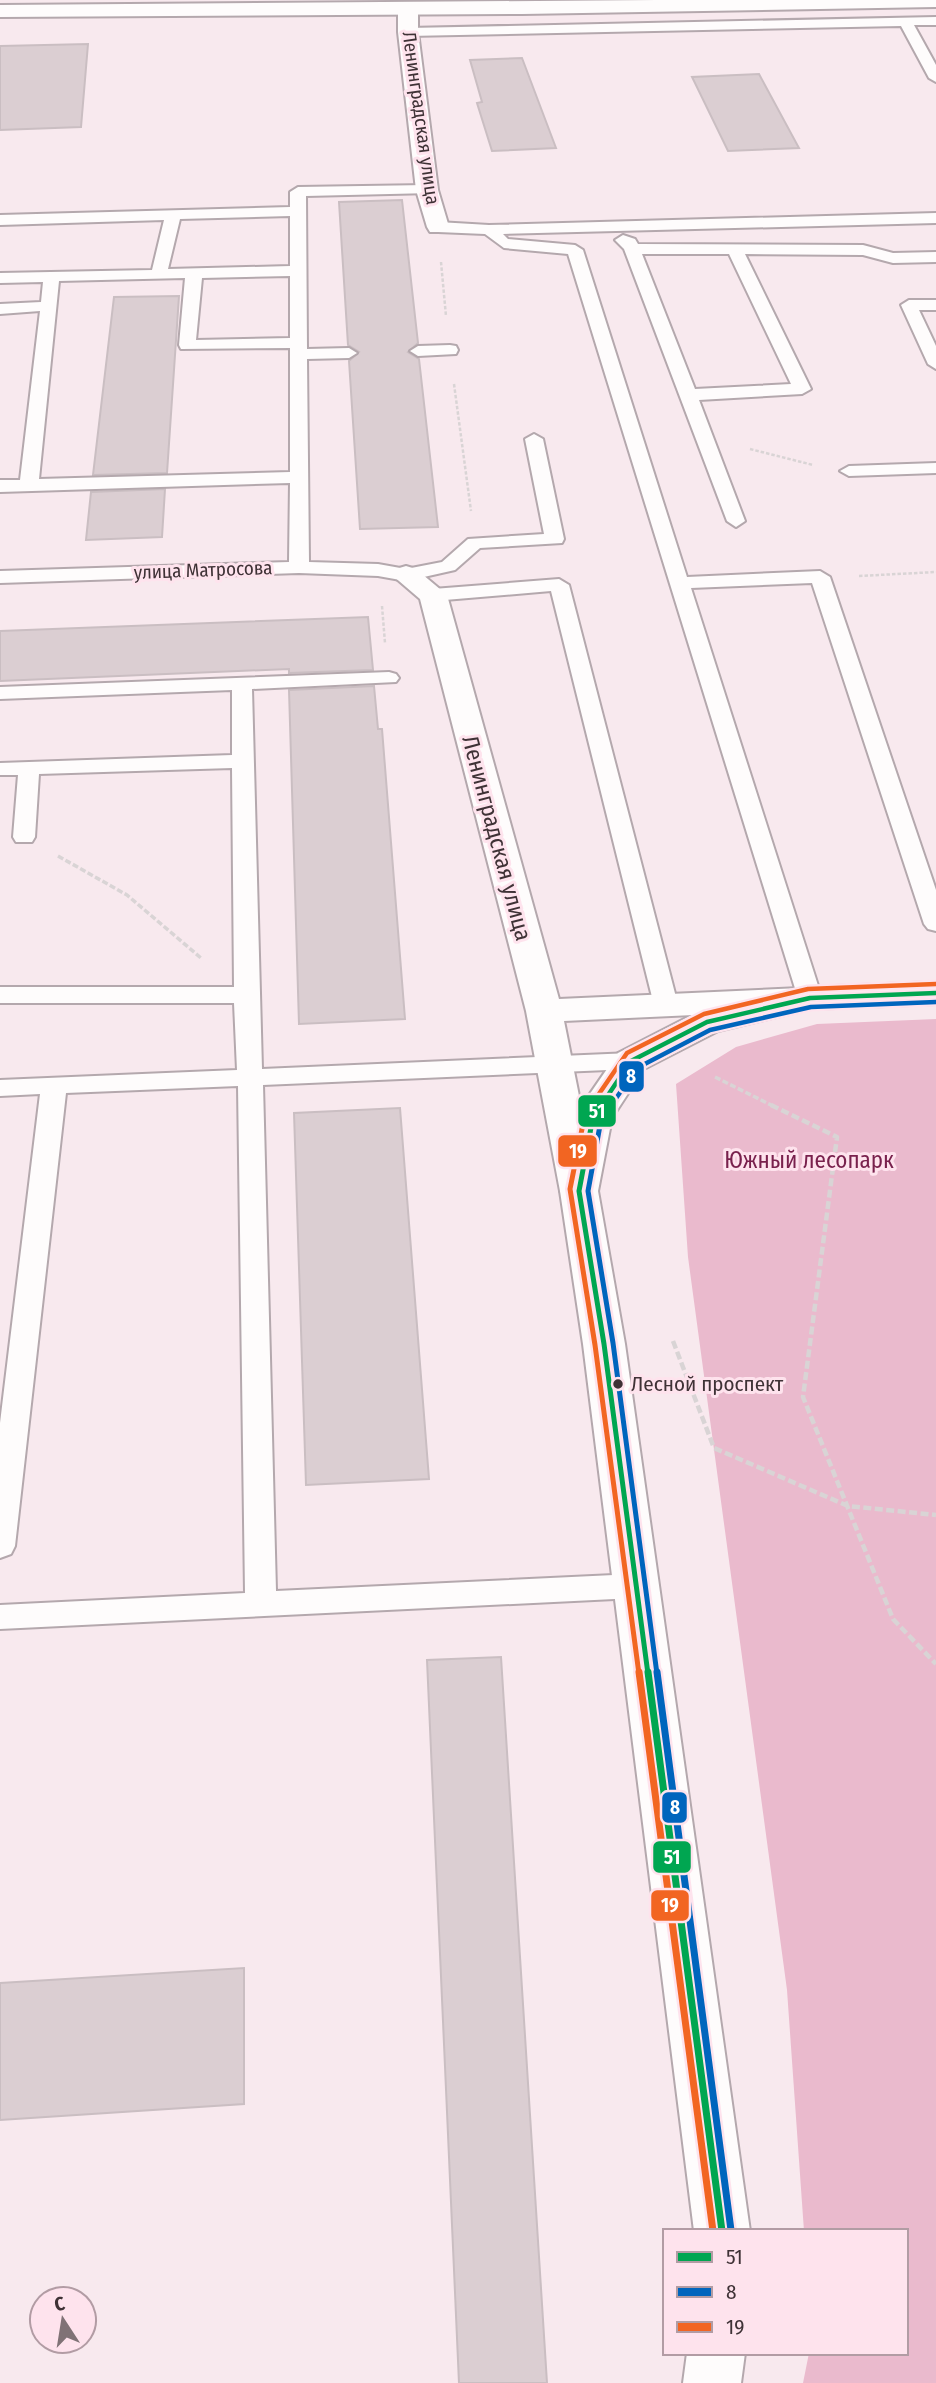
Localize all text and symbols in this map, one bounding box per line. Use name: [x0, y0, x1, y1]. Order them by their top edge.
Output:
street label: Ленинградская улица: [397, 30, 445, 206]
street label: улица Матросова: [133, 556, 273, 584]
street label: Ленинградская улица: [456, 732, 538, 944]
line badge: 8: [618, 1060, 645, 1093]
text: 8: [626, 1065, 636, 1088]
line badge: 51: [577, 1094, 617, 1128]
text: 51: [589, 1100, 605, 1123]
line badge: 19: [557, 1134, 598, 1168]
text: 19: [569, 1140, 587, 1163]
park label: Южный лесопарк: [724, 1146, 894, 1174]
place label: Лесной проспект: [631, 1371, 784, 1397]
marker: Лесной проспект: [611, 1377, 625, 1391]
line badge: 8: [661, 1791, 688, 1824]
text: 8: [670, 1796, 680, 1819]
line badge: 51: [652, 1840, 692, 1874]
text: 51: [664, 1846, 680, 1869]
line badge: 19: [650, 1889, 690, 1922]
text: 19: [661, 1894, 679, 1917]
legend: [663, 2229, 908, 2355]
text: 51: [726, 2244, 743, 2270]
text: 8: [726, 2279, 737, 2305]
north arrow: [28, 2285, 98, 2355]
text: С: [52, 2292, 67, 2316]
text: 19: [726, 2314, 744, 2340]

